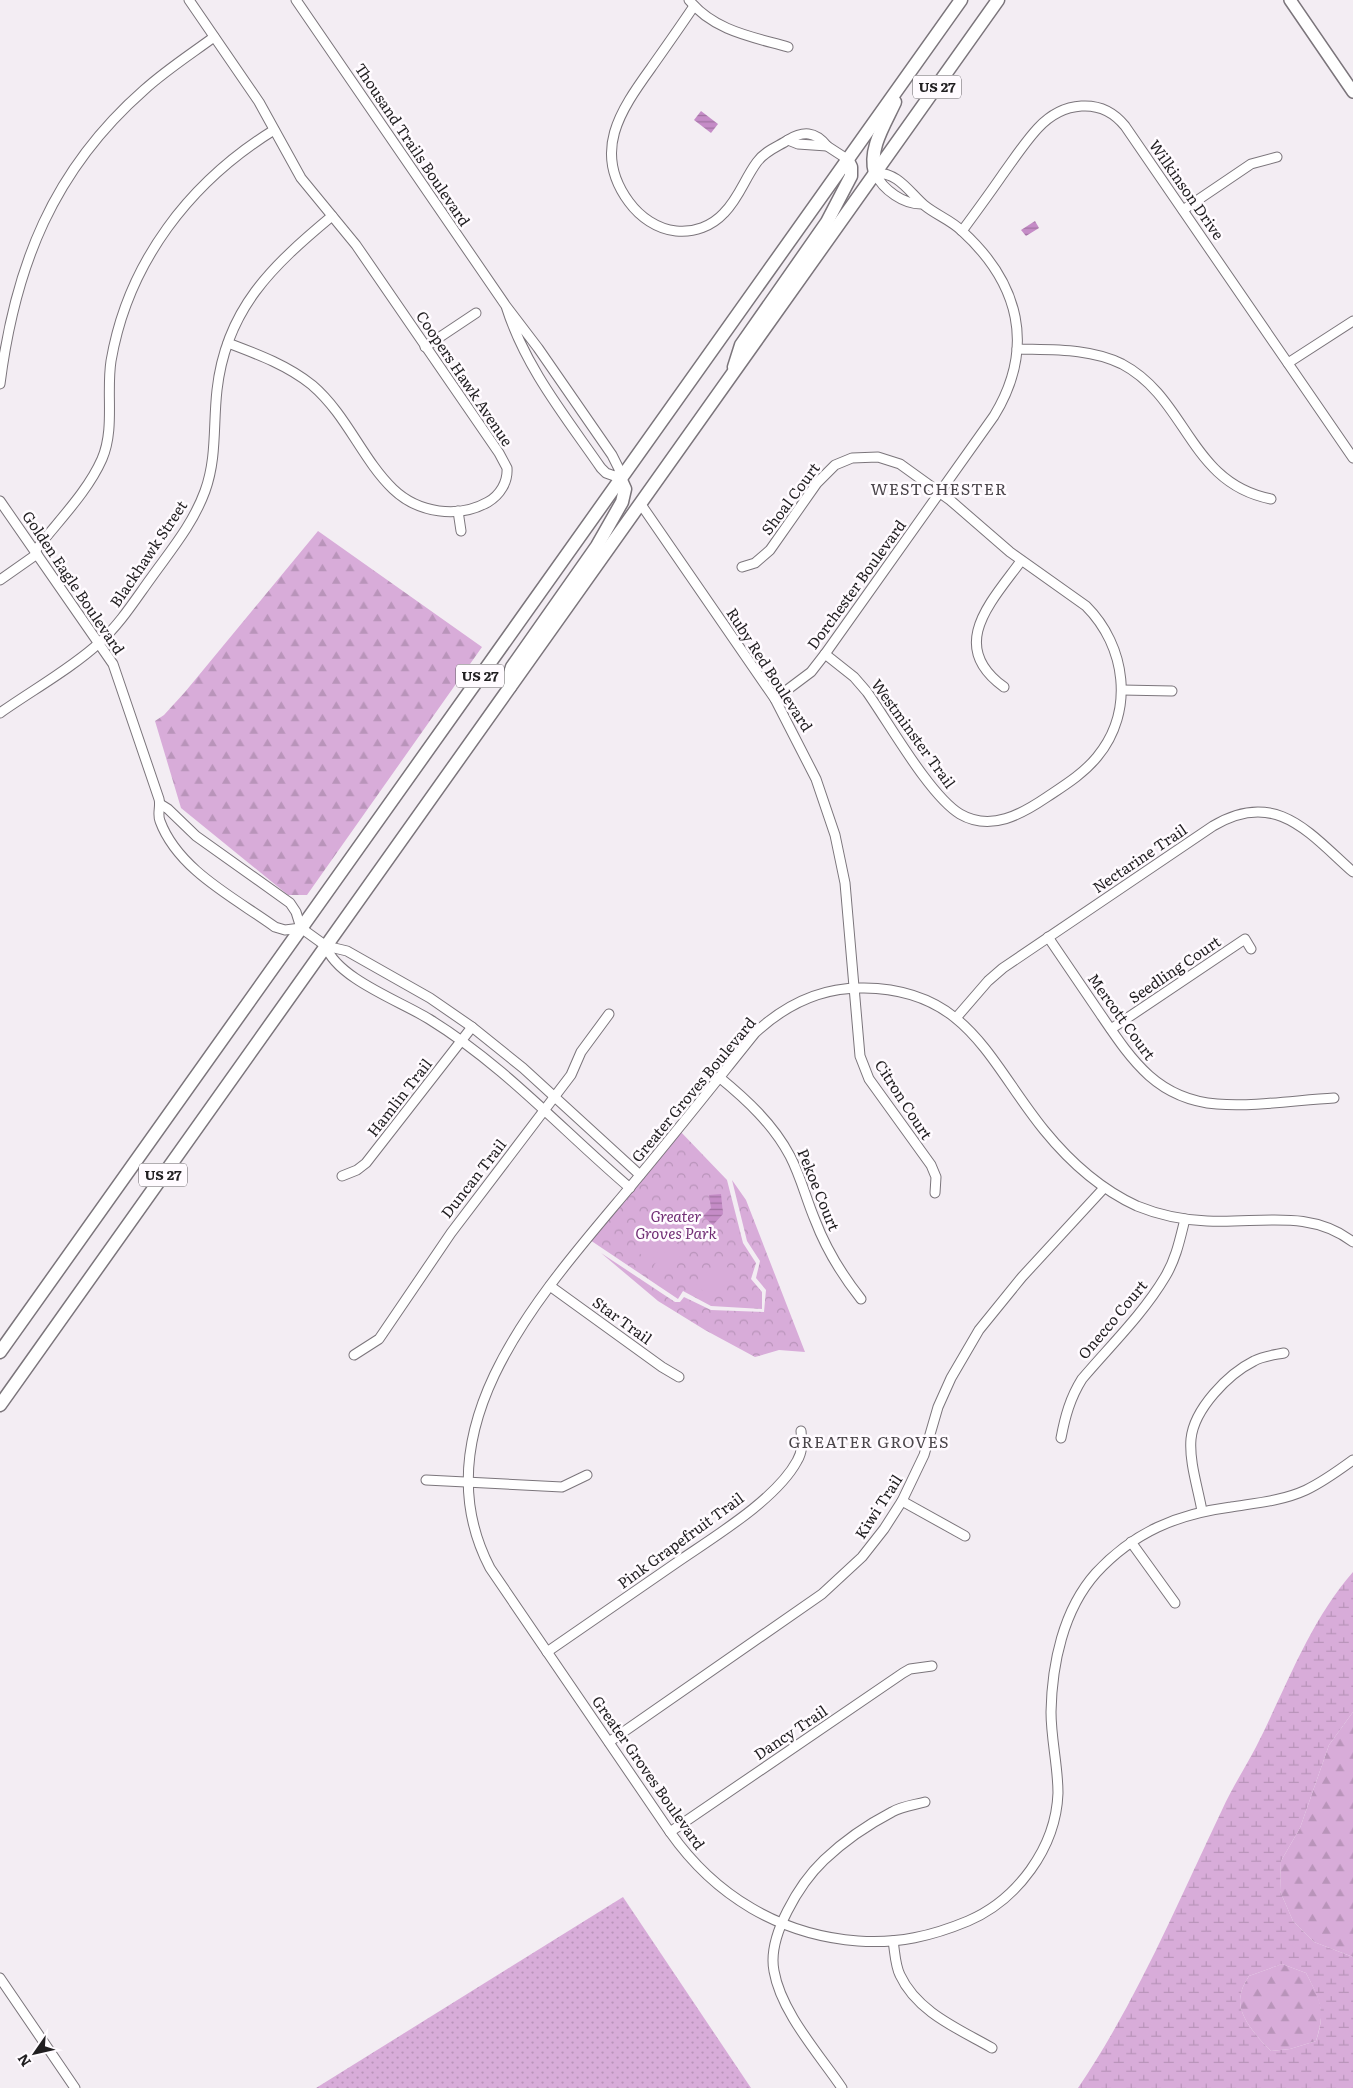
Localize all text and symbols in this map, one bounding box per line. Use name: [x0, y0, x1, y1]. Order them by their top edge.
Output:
street label: Thousand Trails Boulevard: [350, 58, 477, 230]
road number: US 27: [913, 75, 961, 98]
street label: Wilkinson Drive: [1144, 134, 1231, 244]
street label: Coopers Hawk Avenue: [411, 306, 519, 451]
street label: Shoal Court: [755, 457, 825, 539]
district label: WESTCHESTER: [870, 476, 1008, 500]
street label: Blackhawk Street: [103, 495, 192, 611]
street label: Golden Eagle Boulevard: [17, 506, 131, 659]
street label: Dorchester Boulevard: [801, 514, 911, 654]
street label: Ruby Red Boulevard: [722, 603, 819, 736]
road number: US 27: [456, 664, 504, 688]
street label: Westminster Trail: [867, 674, 962, 793]
street label: Nectarine Trail: [1087, 818, 1191, 898]
street label: Seedling Court: [1123, 929, 1225, 1008]
street label: Mercott Court: [1083, 968, 1162, 1064]
street label: Greater Groves Boulevard: [625, 1011, 761, 1167]
street label: Hamlin Trail: [361, 1053, 437, 1141]
street label: Citron Court: [870, 1055, 939, 1144]
street label: Duncan Trail: [434, 1134, 511, 1223]
street label: Pekoe Court: [792, 1145, 846, 1234]
road number: US 27: [139, 1164, 187, 1186]
park label: Greater Groves Park: [635, 1204, 717, 1244]
street label: Onecco Court: [1072, 1274, 1152, 1364]
street label: Star Trail: [588, 1290, 657, 1349]
district label: GREATER GROVES: [788, 1429, 950, 1453]
street label: Kiwi Trail: [848, 1469, 907, 1543]
street label: Pink Grapefruit Trail: [612, 1486, 748, 1594]
street label: Greater Groves Boulevard: [587, 1690, 711, 1854]
street label: Dancy Trail: [749, 1699, 832, 1765]
north arrow: [10, 2028, 60, 2078]
text: N: [12, 2050, 35, 2071]

